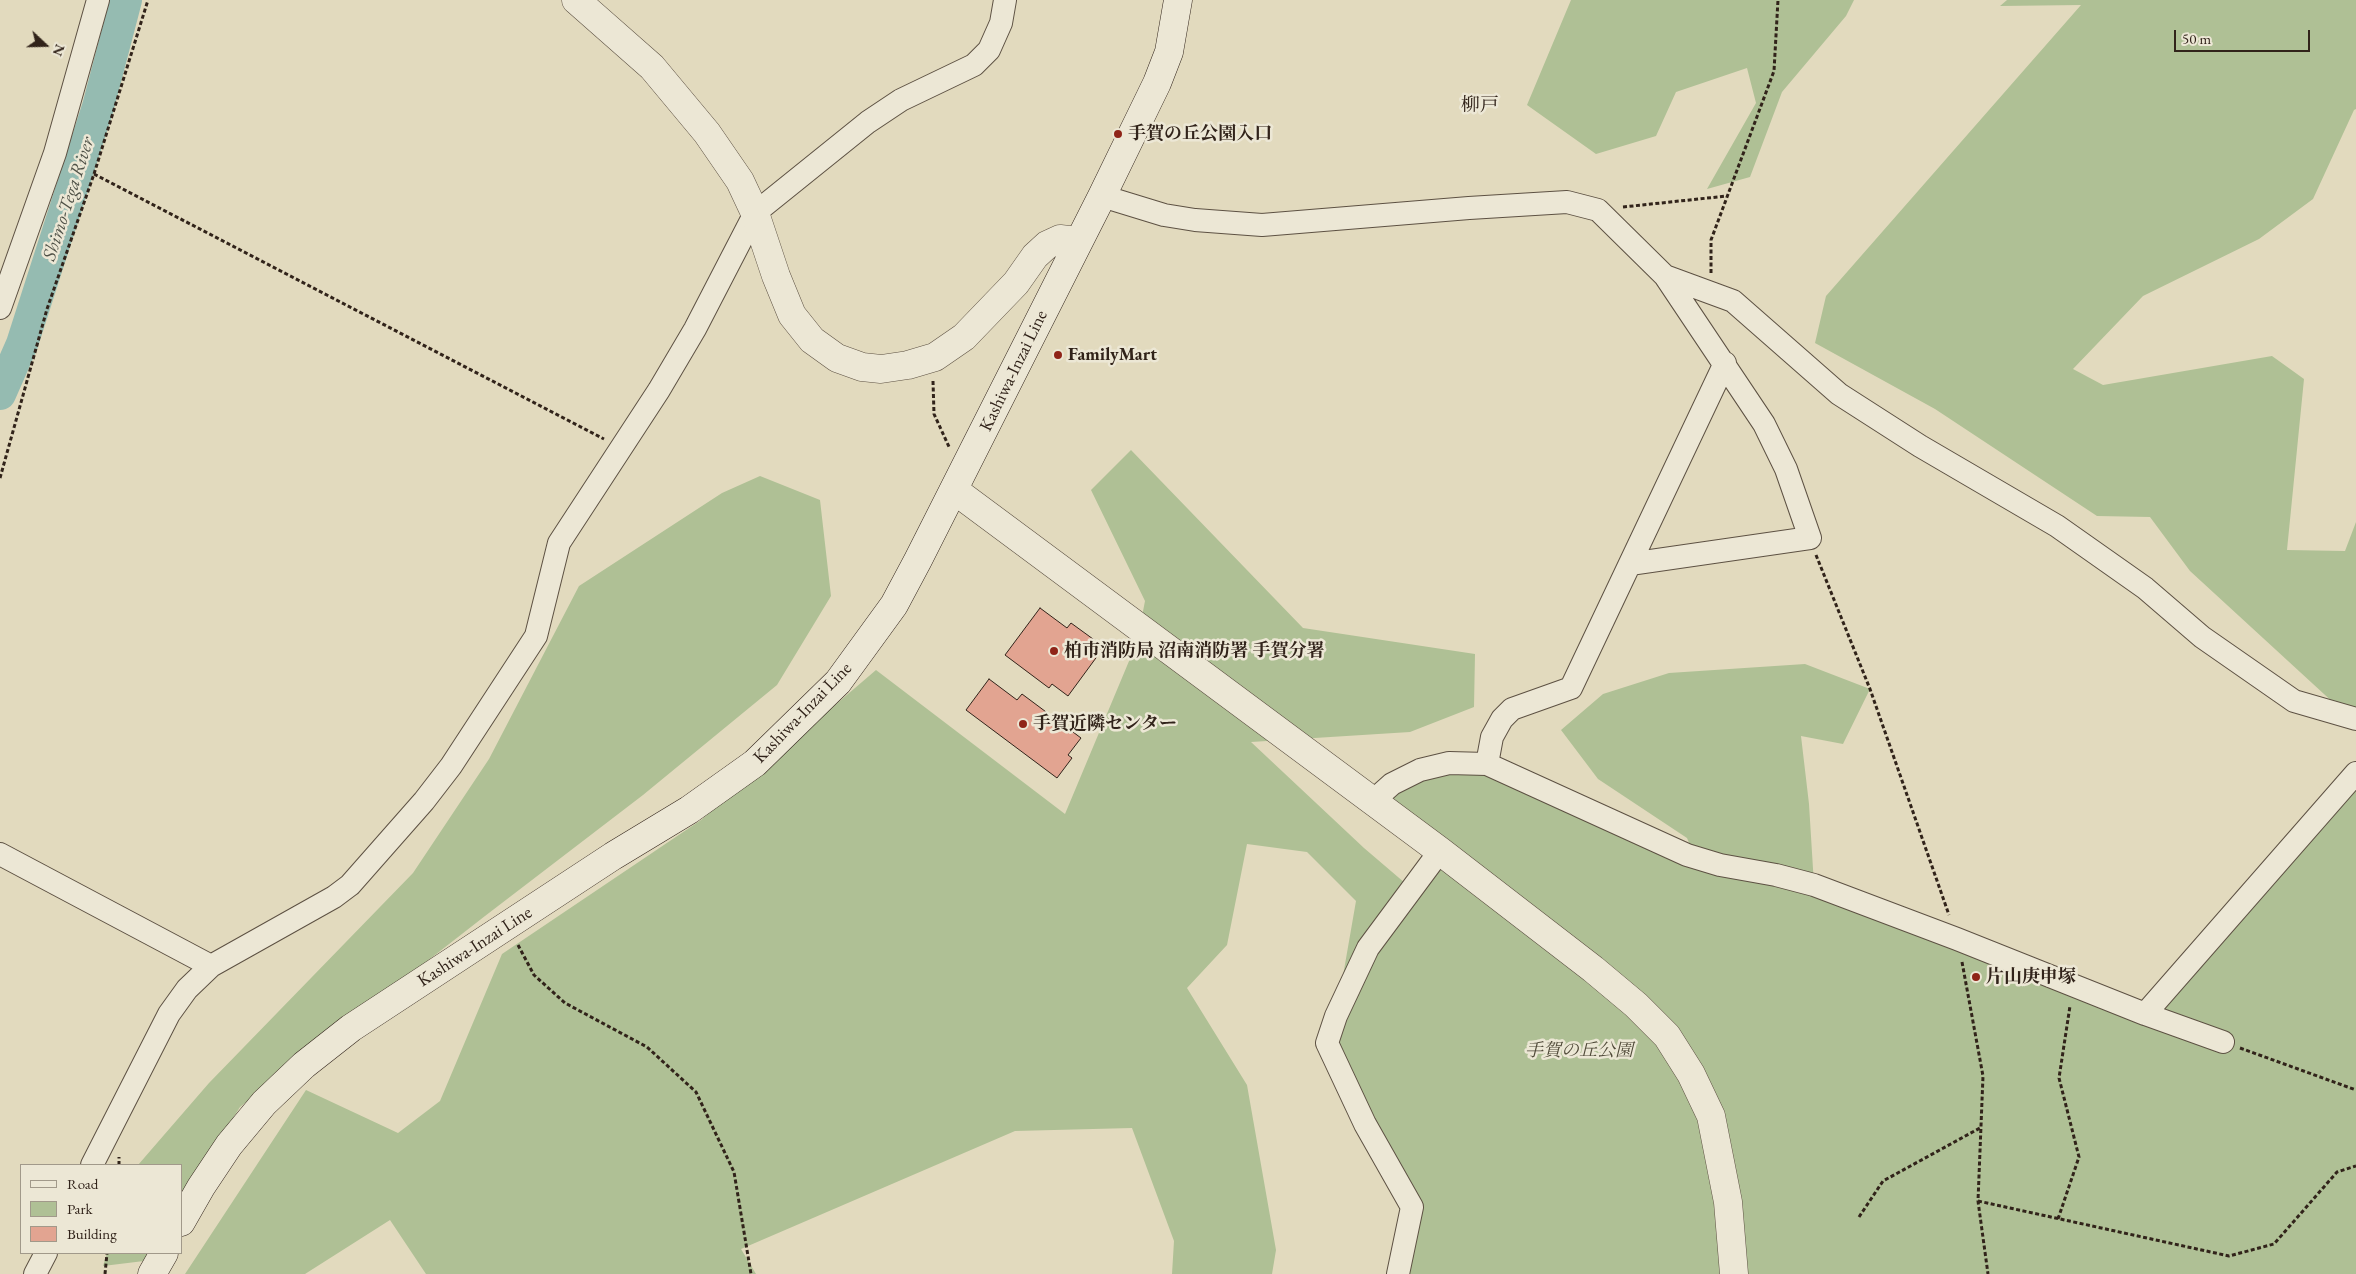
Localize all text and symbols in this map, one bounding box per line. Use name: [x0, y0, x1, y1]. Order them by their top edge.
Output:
north arrow: [20, 20, 70, 70]
scale bar: [2176, 20, 2312, 52]
text: 50 m: [2182, 29, 2211, 48]
text: N: [49, 42, 69, 59]
district label: 柳戸: [1461, 95, 1499, 117]
place label: 手賀の丘公園入口: [1128, 123, 1272, 145]
marker: 手賀の丘公園入口: [1112, 128, 1124, 140]
water label: Shimo-Tega River: [38, 134, 100, 264]
street label: Kashiwa-Inzai Line: [975, 307, 1053, 435]
place label: FamilyMart: [1068, 344, 1157, 366]
marker: FamilyMart: [1052, 349, 1064, 361]
place label: 柏市消防局 沼南消防署 手賀分署: [1064, 640, 1325, 662]
marker: 柏市消防局 沼南消防署 手賀分署: [1048, 645, 1060, 657]
street label: Kashiwa-Inzai Line: [749, 658, 857, 768]
place label: 手賀近隣センター: [1033, 713, 1177, 735]
marker: 手賀近隣センター: [1017, 718, 1029, 730]
street label: Kashiwa-Inzai Line: [414, 902, 536, 992]
place label: 片山庚申塚: [1986, 966, 2076, 988]
marker: 片山庚申塚: [1970, 971, 1982, 983]
park label: 手賀の丘公園: [1525, 1040, 1633, 1062]
legend: [20, 1164, 182, 1254]
text: Road: [67, 1174, 98, 1193]
text: Park: [67, 1199, 93, 1218]
text: Building: [67, 1224, 117, 1243]

